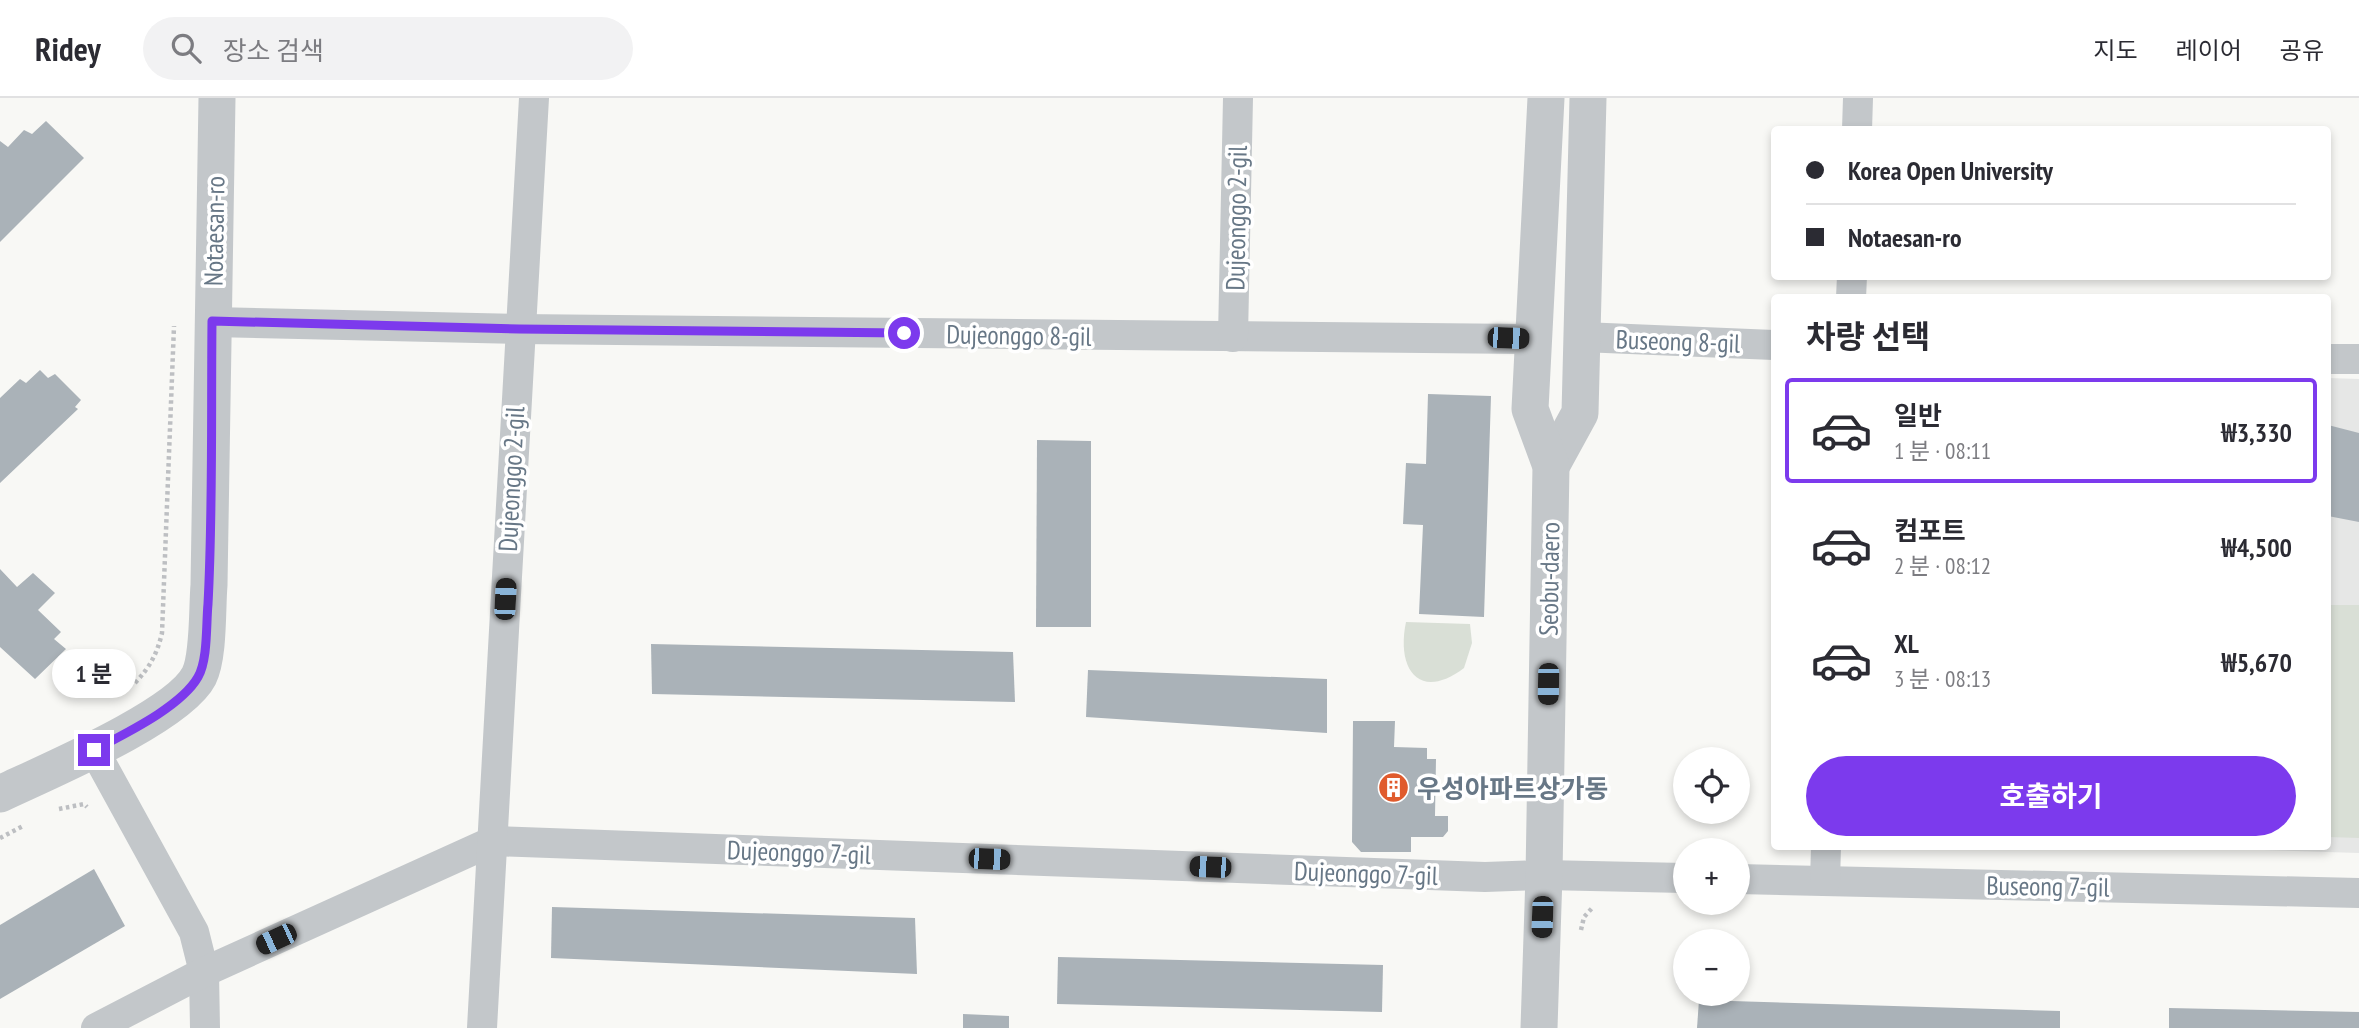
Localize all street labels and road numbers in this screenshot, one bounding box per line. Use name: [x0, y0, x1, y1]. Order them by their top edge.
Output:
street label: Dujeonggo 2-gil: [1218, 145, 1254, 291]
street label: Notaesan-ro: [197, 176, 231, 286]
street label: Dujeonggo 8-gil: [946, 317, 1092, 353]
street label: Buseong 8-gil: [1615, 322, 1741, 360]
street label: Dujeonggo 2-gil: [491, 406, 531, 552]
street label: Seobu-daero: [1532, 522, 1566, 636]
street label: Dujeonggo 7-gil: [727, 833, 871, 871]
street label: Dujeonggo 7-gil: [1294, 854, 1438, 892]
street label: Buseong 7-gil: [1986, 868, 2110, 904]

